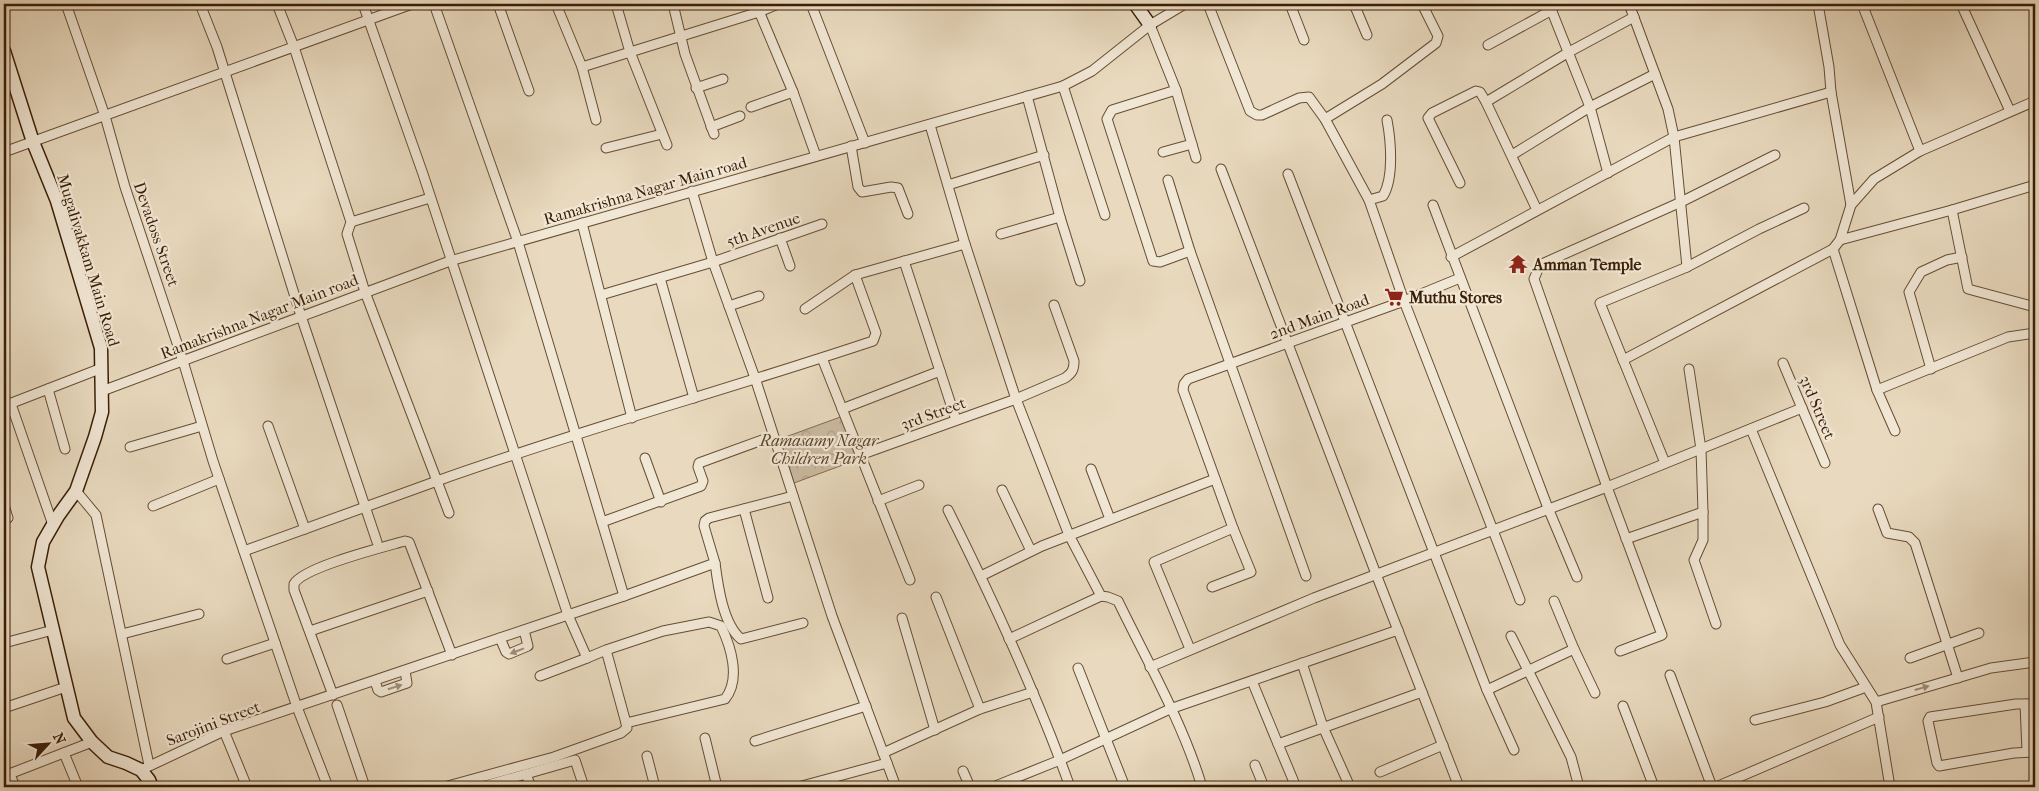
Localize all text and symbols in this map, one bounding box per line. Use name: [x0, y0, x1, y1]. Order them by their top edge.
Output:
street label: Ramakrishna Nagar Main road: [541, 152, 749, 229]
street label: Mugalivakkam Main Road: [53, 172, 124, 349]
street label: Devadoss Street: [130, 179, 183, 289]
street label: 5th Avenue: [724, 208, 803, 251]
temple icon: Amman Temple: [1507, 253, 1529, 275]
place label: Amman Temple: [1532, 255, 1642, 275]
street label: Ramakrishna Nagar Main road: [157, 270, 361, 363]
supermarket icon: Muthu Stores: [1383, 286, 1405, 308]
place label: Muthu Stores: [1408, 288, 1502, 307]
street label: 2nd Main Road: [1267, 290, 1372, 343]
street label: 3rd Street: [1796, 372, 1840, 442]
street label: 3rd Street: [898, 393, 968, 434]
park label: Ramasamy Nagar Children Park: [759, 431, 880, 468]
one-way arrow: [509, 647, 524, 655]
one-way arrow: [387, 683, 402, 690]
one-way arrow: [1915, 684, 1930, 692]
street label: Sarojini Street: [164, 697, 263, 750]
north arrow: [22, 718, 72, 768]
text: N: [49, 730, 69, 747]

